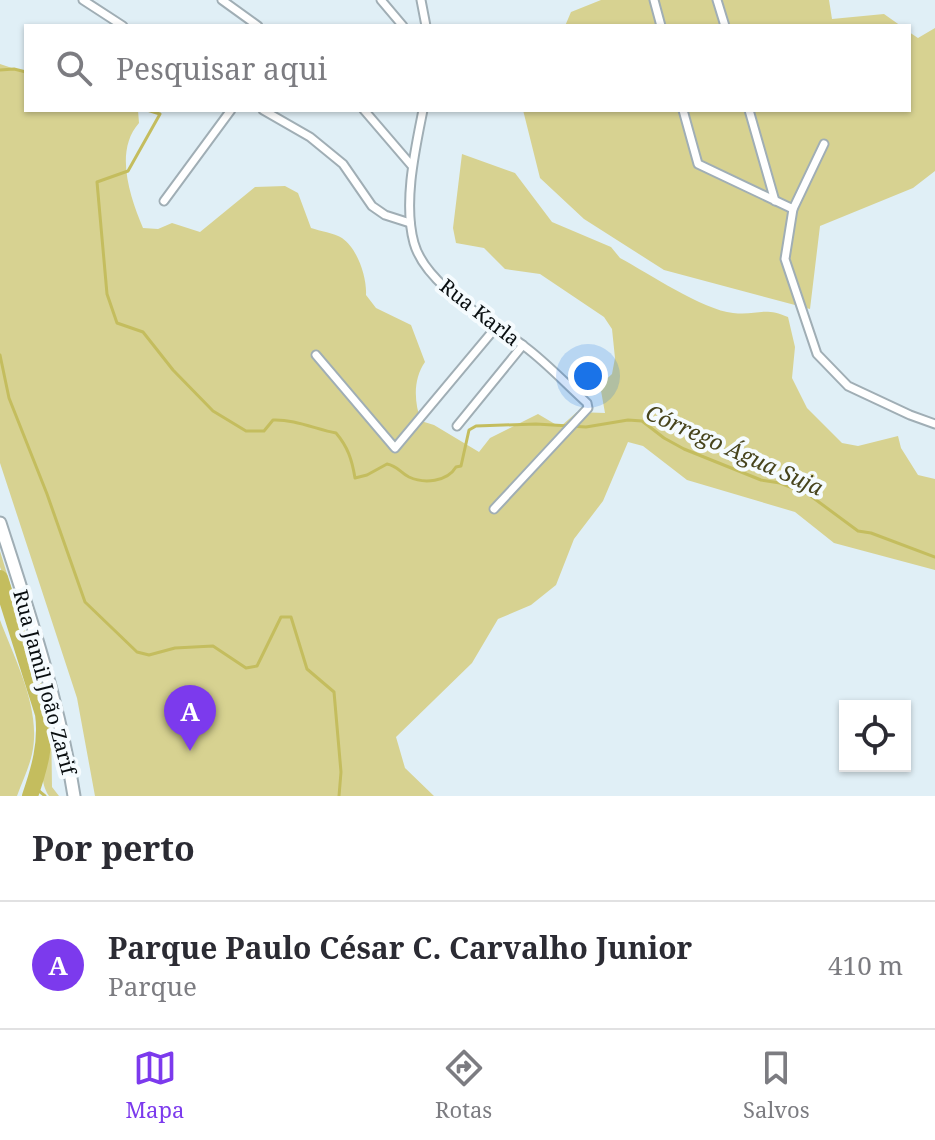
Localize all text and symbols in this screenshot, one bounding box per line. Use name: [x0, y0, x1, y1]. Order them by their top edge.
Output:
search box: [24, 24, 911, 112]
icon: search: [52, 46, 96, 90]
text: Pesquisar aqui: [116, 48, 327, 89]
street label: Rua Karla: [434, 272, 526, 352]
your location: [568, 356, 608, 396]
water label: Córrego Água Suja: [642, 396, 829, 502]
street label: Rua Jamil João Zarif: [7, 587, 83, 779]
pin: A: [164, 685, 216, 751]
map controls: [839, 700, 911, 772]
button: locate: [839, 700, 911, 772]
text: Por perto: [32, 825, 195, 871]
text: Parque Paulo César C. Carvalho Junior: [108, 927, 692, 968]
text: A: [48, 947, 68, 983]
text: 410 m: [828, 947, 903, 983]
text: Parque: [108, 968, 197, 1004]
tab: Mapa: [125, 1046, 184, 1124]
tab: Rotas: [435, 1046, 492, 1124]
tab: Salvos: [743, 1046, 810, 1124]

